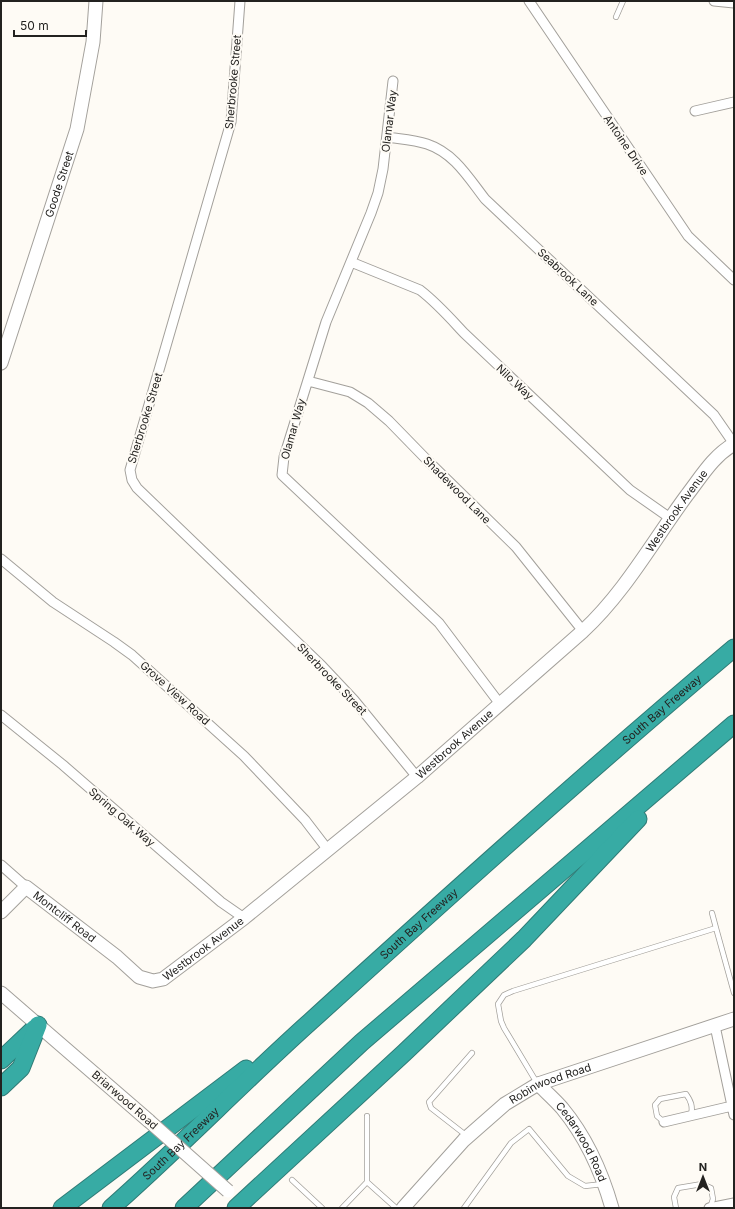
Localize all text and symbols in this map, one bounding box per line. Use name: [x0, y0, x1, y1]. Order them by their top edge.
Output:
scale bar: [14, 12, 86, 38]
text: 50 m: [20, 18, 49, 33]
street label: Sherbrooke Street: [222, 34, 244, 130]
street label: Olamar Way: [378, 89, 400, 153]
street label: Antoine Drive: [601, 112, 651, 178]
street label: Goode Street: [42, 149, 76, 219]
street label: Seabrook Lane: [535, 245, 601, 309]
street label: Nilo Way: [493, 361, 537, 403]
street label: Sherbrooke Street: [124, 370, 166, 465]
street label: Olamar Way: [278, 397, 308, 461]
street label: Shadewood Lane: [420, 453, 494, 527]
street label: Westbrook Avenue: [643, 467, 711, 555]
street label: Sherbrooke Street: [294, 640, 370, 718]
street label: Grove View Road: [137, 658, 213, 728]
street label: South Bay Freeway: [619, 672, 704, 747]
street label: Westbrook Avenue: [413, 707, 496, 782]
street label: Spring Oak Way: [86, 784, 158, 850]
street label: South Bay Freeway: [377, 885, 461, 962]
street label: Montcliff Road: [30, 888, 99, 945]
street label: Westbrook Avenue: [160, 914, 247, 984]
street label: Robinwood Road: [507, 1060, 593, 1107]
street label: Briarwood Road: [89, 1068, 161, 1132]
street label: Cedarwood Road: [553, 1099, 610, 1184]
street label: South Bay Freeway: [140, 1104, 222, 1183]
north arrow: [683, 1157, 723, 1197]
text: N: [699, 1160, 707, 1174]

